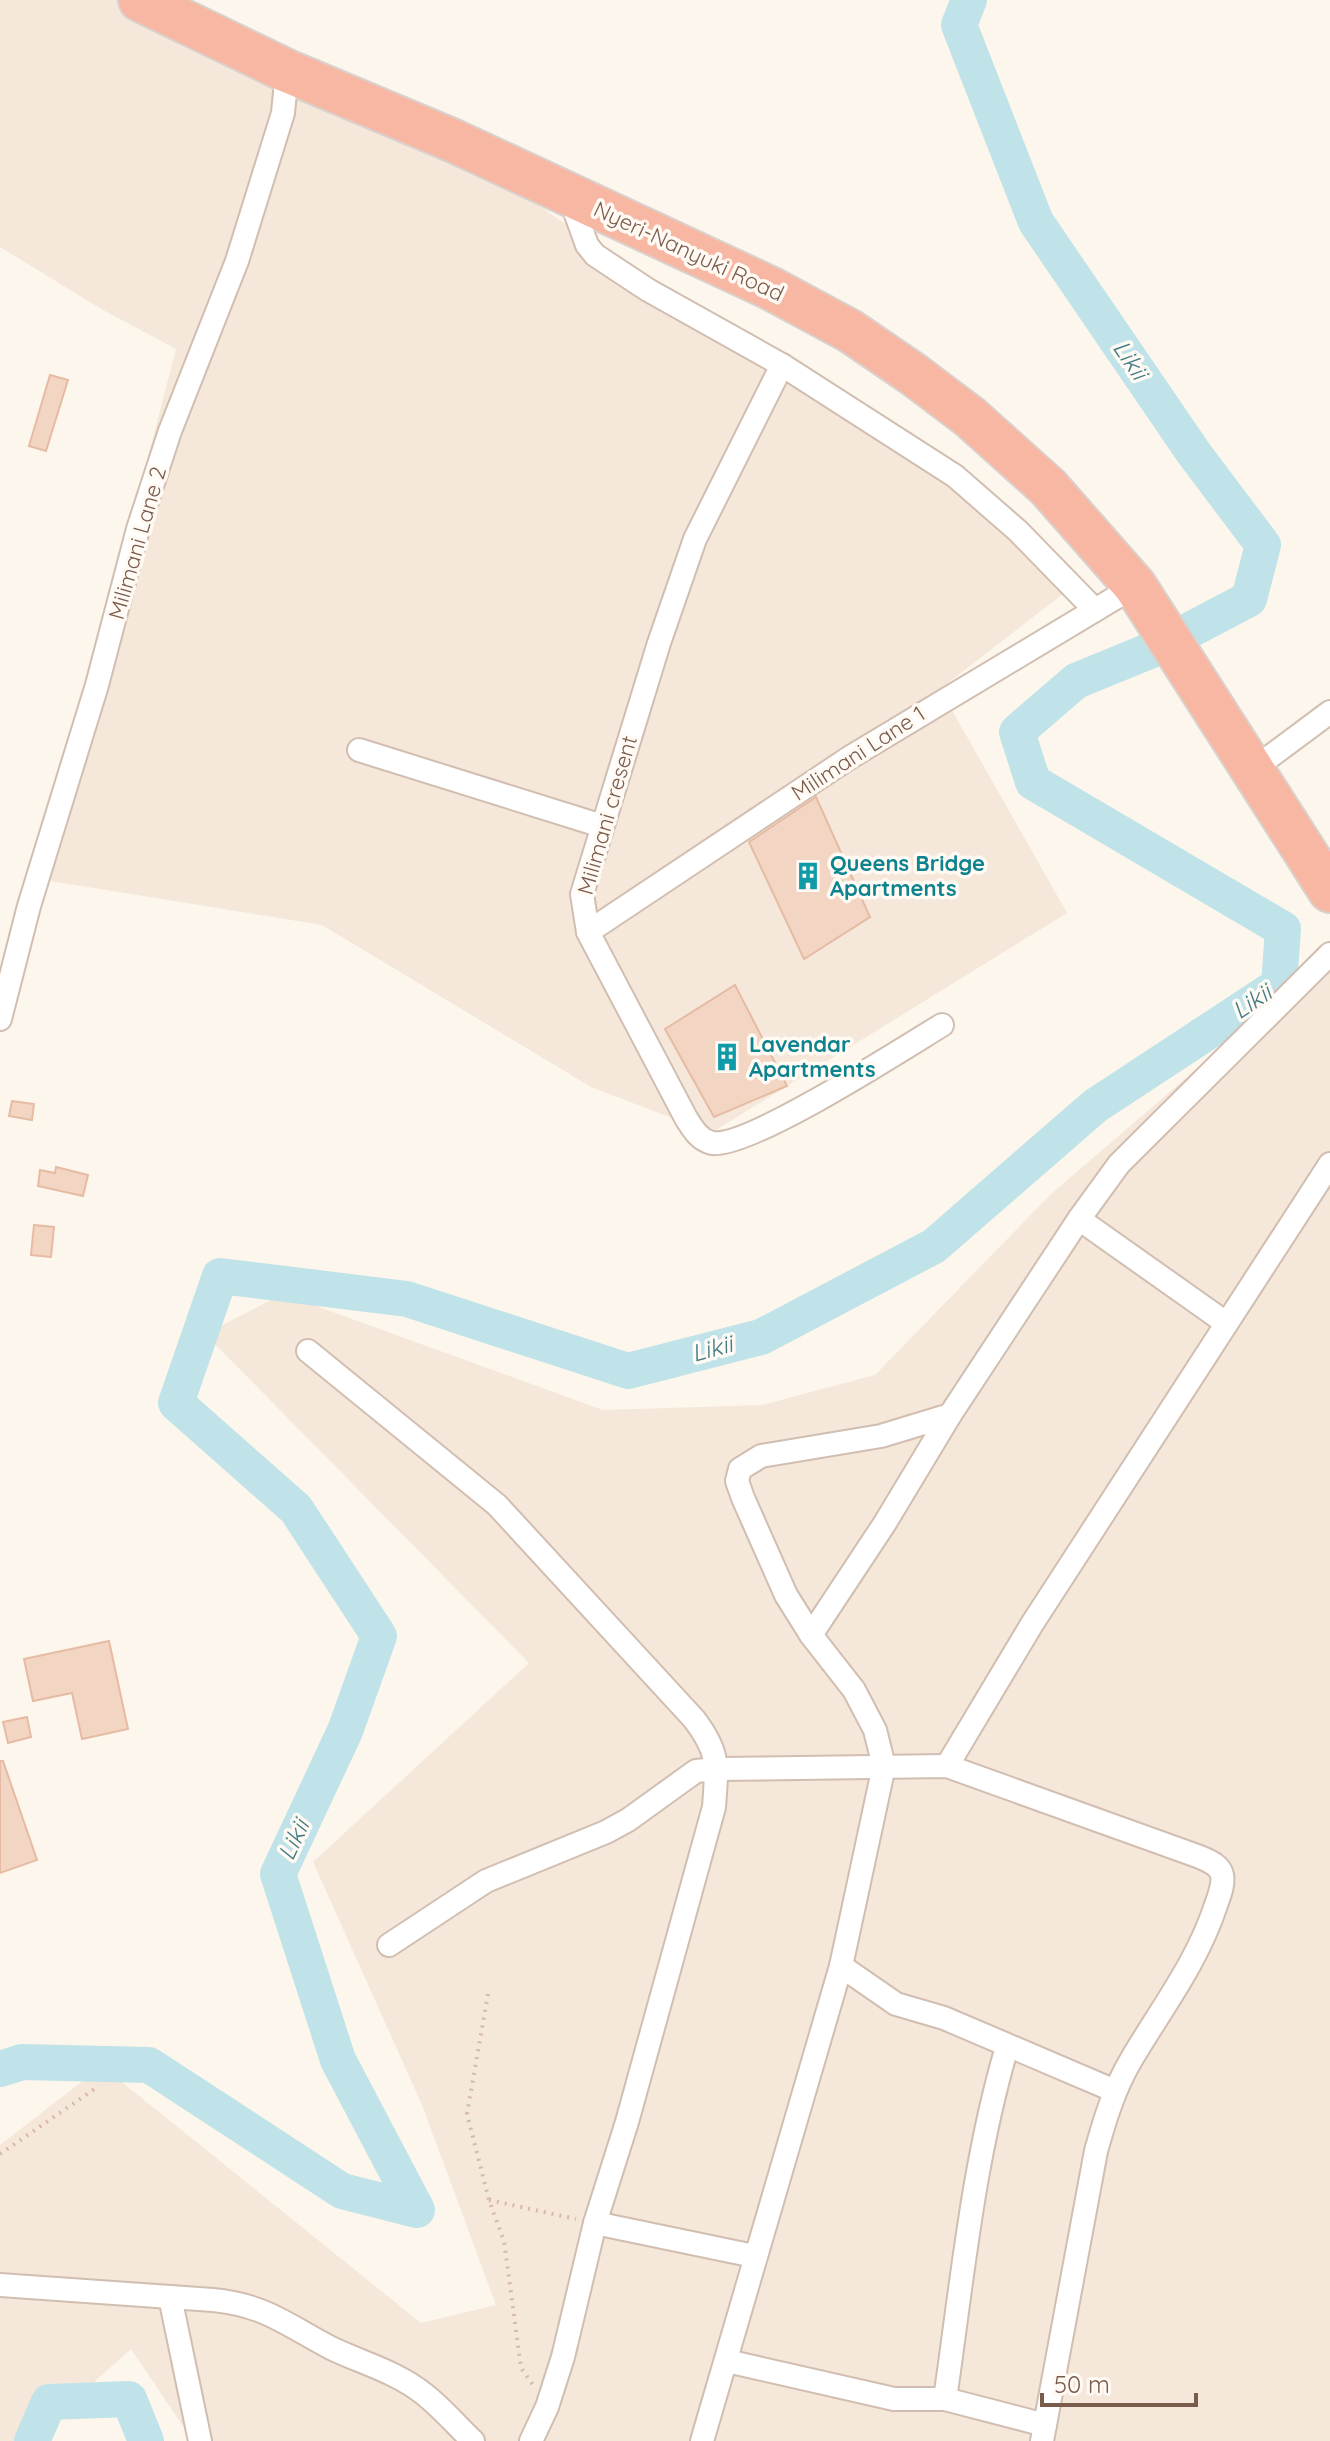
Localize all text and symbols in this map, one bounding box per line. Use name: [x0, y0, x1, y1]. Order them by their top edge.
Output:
street label: Nyeri-Nanyuki Road: [589, 195, 789, 307]
water label: Likii: [1107, 334, 1156, 387]
street label: Milimani Lane 2: [102, 463, 172, 623]
street label: Milimani Lane 1: [786, 699, 930, 807]
street label: Milimani cresent: [571, 732, 643, 898]
place label: Queens Bridge Apartments: [830, 849, 985, 902]
building icon: Queens Bridge Apartments: [793, 861, 823, 891]
water label: Likii: [1226, 976, 1279, 1025]
place label: Lavendar Apartments: [749, 1030, 876, 1083]
building icon: Lavendar Apartments: [712, 1042, 742, 1072]
water label: Likii: [688, 1327, 738, 1368]
water label: Likii: [271, 1812, 317, 1865]
scale bar: [1042, 2357, 1196, 2407]
text: 50 m: [1054, 2369, 1110, 2399]

